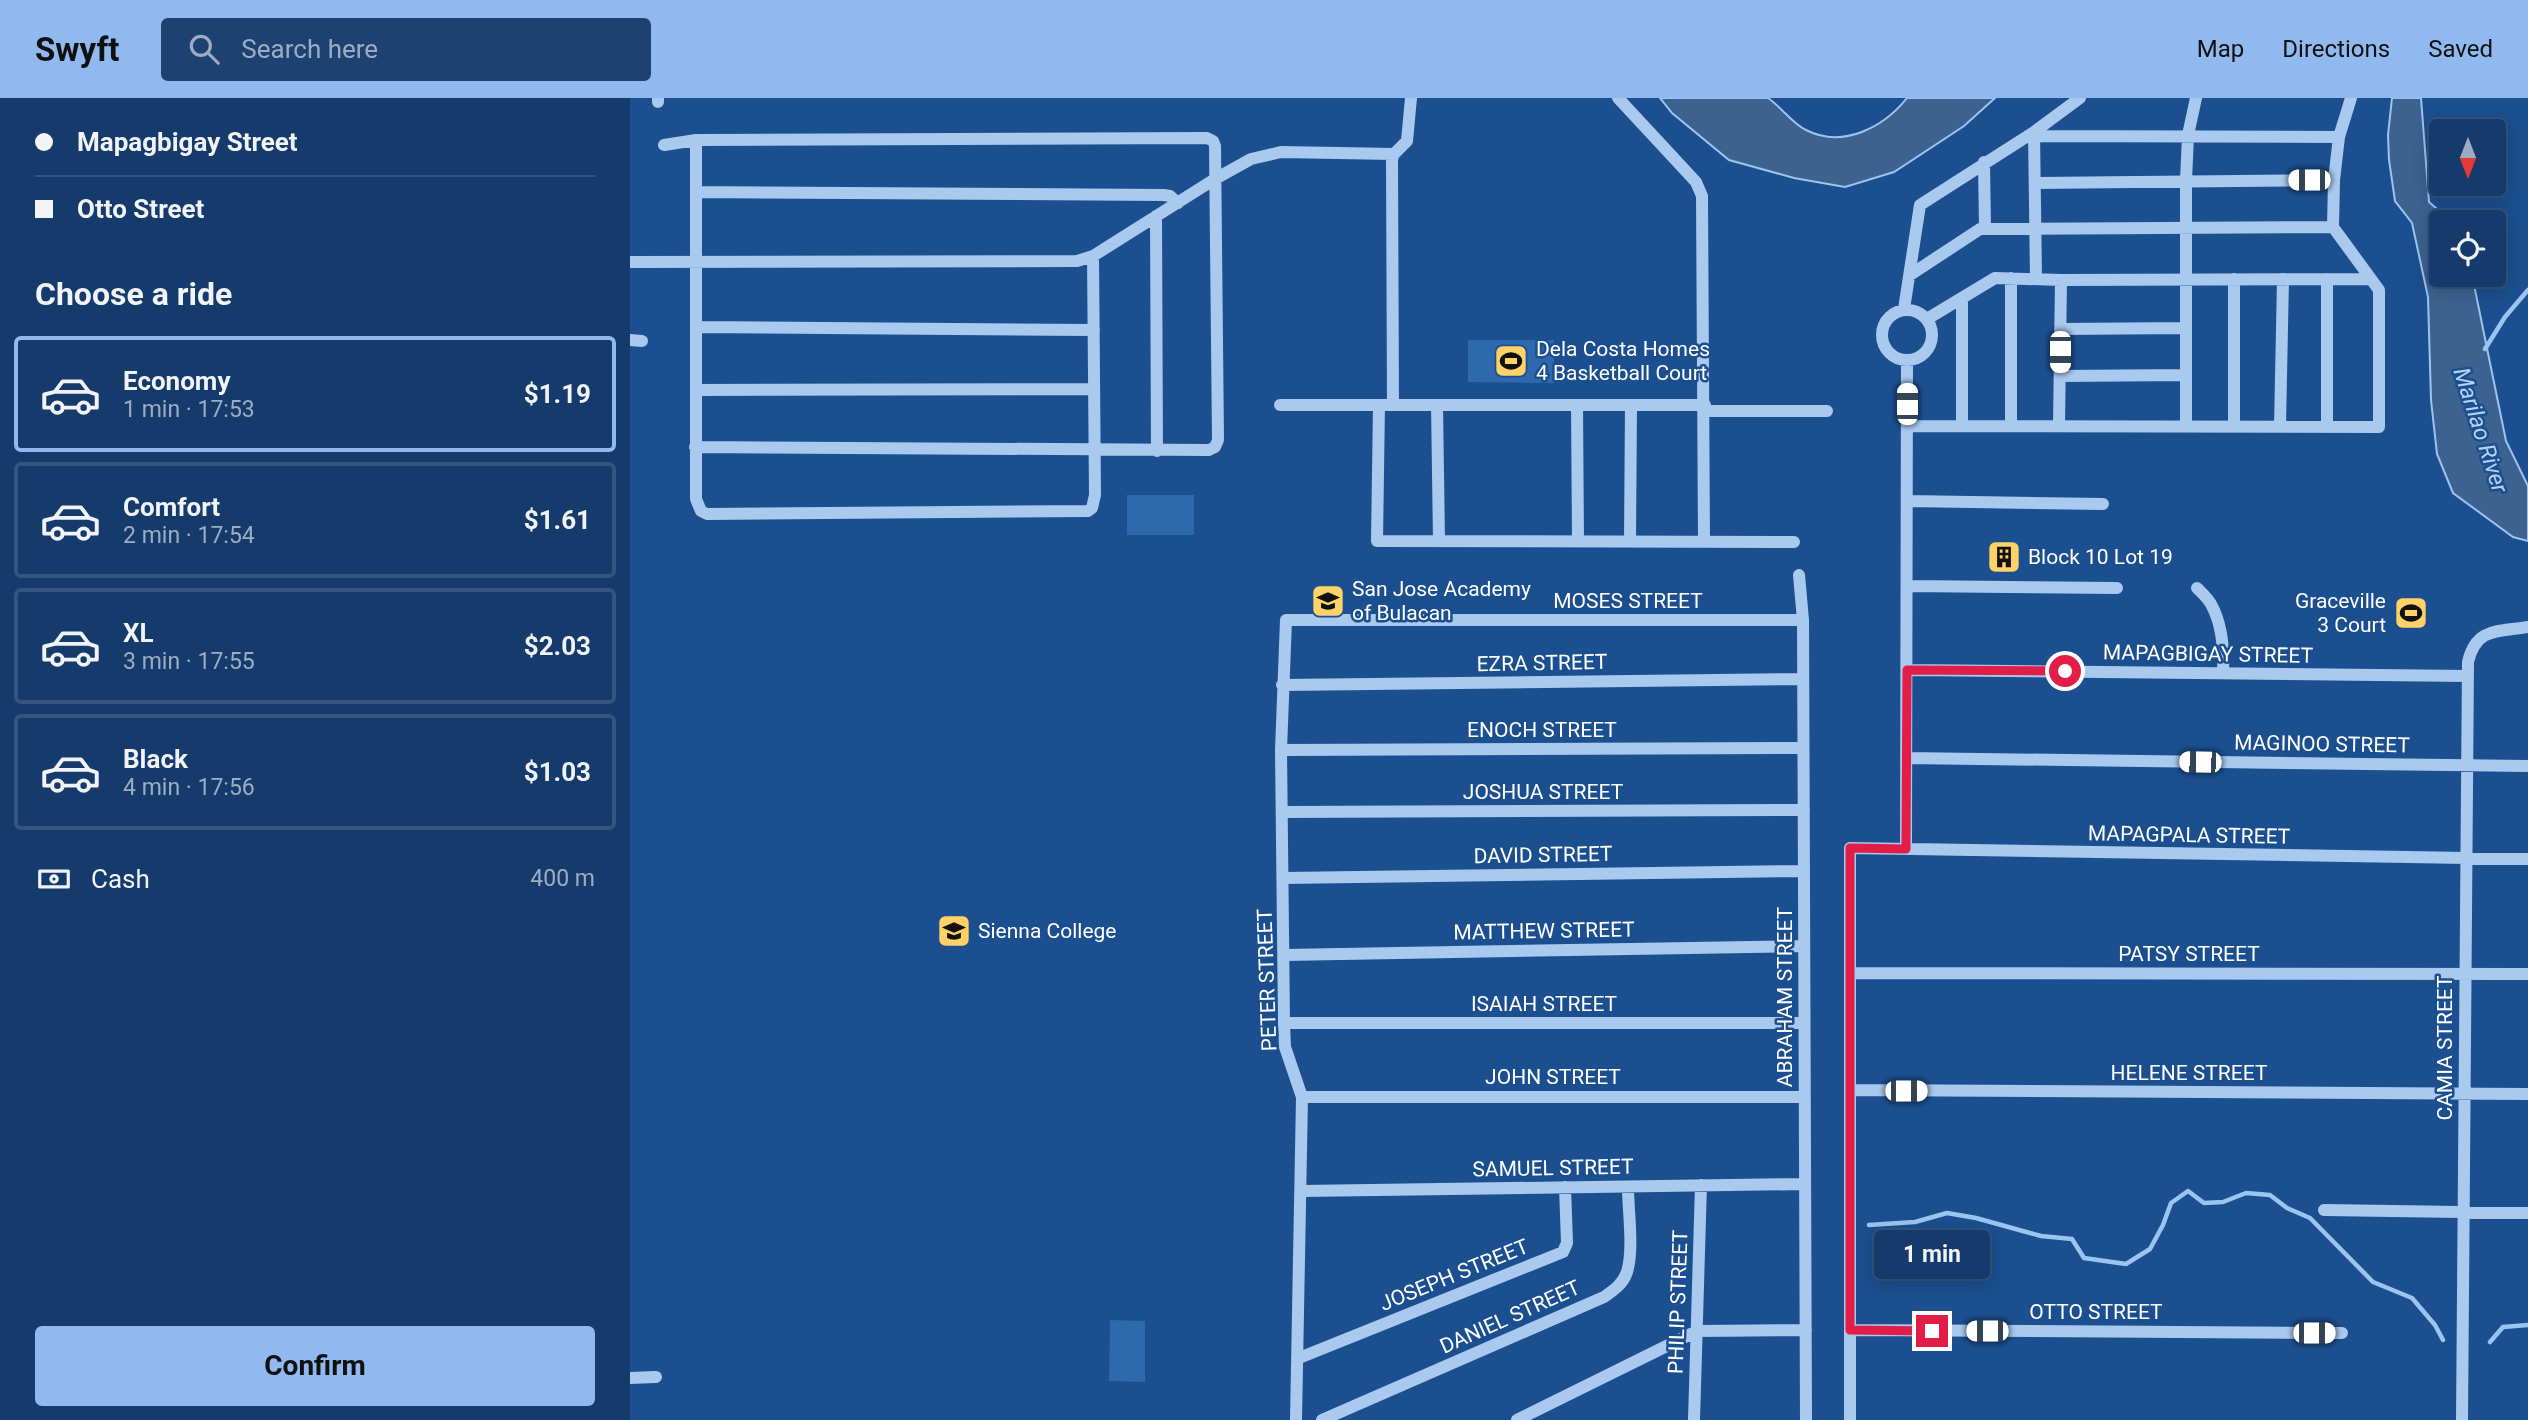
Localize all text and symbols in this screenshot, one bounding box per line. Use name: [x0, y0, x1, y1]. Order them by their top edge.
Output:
search box: [161, 18, 651, 81]
text: Swyft: [35, 30, 119, 69]
icon: search: [185, 30, 223, 68]
text: Search here: [241, 34, 378, 64]
text: Map: [2197, 35, 2244, 63]
text: Directions: [2282, 35, 2390, 63]
text: Saved: [2428, 35, 2493, 63]
north arrow: [2429, 119, 2506, 196]
map controls: [2429, 119, 2506, 287]
text: Mapagbigay Street: [77, 127, 298, 157]
car: [2289, 170, 2331, 191]
text: Otto Street: [77, 194, 204, 224]
button: locate: [2429, 210, 2506, 287]
text: Choose a ride: [35, 275, 232, 313]
car: [2050, 331, 2071, 373]
place label: Dela Costa Homes 4 Basketball Court: [1536, 337, 1710, 385]
sports icon: Dela Costa Homes 4 Basketball Court: [1492, 342, 1530, 380]
icon: car: [39, 363, 102, 426]
water label: Marilao River: [2448, 364, 2514, 497]
text: Economy: [123, 366, 230, 396]
text: $1.19: [524, 379, 591, 409]
car: [1897, 383, 1918, 425]
text: 1 min · 17:53: [123, 396, 255, 423]
icon: car: [39, 489, 102, 552]
text: Comfort: [123, 492, 220, 522]
text: $1.61: [524, 505, 591, 535]
text: 2 min · 17:54: [123, 522, 255, 549]
building icon: Block 10 Lot 19: [1985, 538, 2023, 576]
place label: Block 10 Lot 19: [2028, 545, 2173, 569]
place label: San Jose Academy of Bulacan: [1352, 577, 1531, 625]
school or university icon: San Jose Academy of Bulacan: [1309, 582, 1347, 620]
street label: MOSES STREET: [1553, 589, 1703, 613]
place label: Graceville 3 Court: [2295, 589, 2386, 637]
sports icon: Graceville 3 Court: [2392, 594, 2430, 632]
icon: car: [39, 615, 102, 678]
text: XL: [123, 618, 154, 648]
text: $2.03: [524, 631, 591, 661]
street label: MAPAGBIGAY STREET: [2103, 640, 2314, 668]
text: 3 min · 17:55: [123, 648, 255, 675]
street label: EZRA STREET: [1476, 650, 1608, 676]
route start: [2049, 655, 2081, 687]
street label: ENOCH STREET: [1467, 718, 1617, 742]
street label: MAGINOO STREET: [2234, 730, 2411, 758]
icon: car: [39, 741, 102, 804]
text: Black: [123, 744, 188, 774]
car: [2179, 751, 2222, 773]
text: $1.03: [524, 757, 591, 787]
text: 4 min · 17:56: [123, 774, 255, 801]
street label: JOSHUA STREET: [1463, 780, 1624, 804]
street label: MAPAGPALA STREET: [2088, 821, 2291, 849]
street label: DAVID STREET: [1473, 842, 1613, 868]
icon: cash: [35, 860, 73, 898]
text: Cash: [91, 864, 150, 894]
text: 400 m: [530, 865, 595, 892]
street label: ABRAHAM STREET: [1773, 906, 1797, 1087]
street label: PETER STREET: [1253, 908, 1281, 1052]
school or university icon: Sienna College: [935, 912, 973, 950]
street label: MATTHEW STREET: [1453, 917, 1635, 945]
place label: Sienna College: [978, 919, 1116, 943]
street label: PATSY STREET: [2118, 942, 2260, 966]
street label: CAMIA STREET: [2433, 975, 2457, 1121]
street label: ISAIAH STREET: [1471, 992, 1618, 1016]
street label: HELENE STREET: [2111, 1061, 2268, 1085]
street label: JOHN STREET: [1485, 1065, 1621, 1089]
car: [1886, 1081, 1928, 1102]
street label: SAMUEL STREET: [1472, 1155, 1634, 1181]
street label: PHILIP STREET: [1663, 1229, 1693, 1374]
callout: 1 min: [1874, 1230, 1990, 1278]
street label: JOSEPH STREET: [1376, 1234, 1532, 1316]
text: 1 min: [1903, 1241, 1961, 1268]
street label: DANIEL STREET: [1436, 1275, 1584, 1359]
street label: OTTO STREET: [2029, 1300, 2163, 1324]
route end: [1916, 1315, 1948, 1347]
car: [1967, 1321, 2009, 1342]
car: [2294, 1323, 2336, 1344]
button: Confirm: [35, 1326, 595, 1406]

